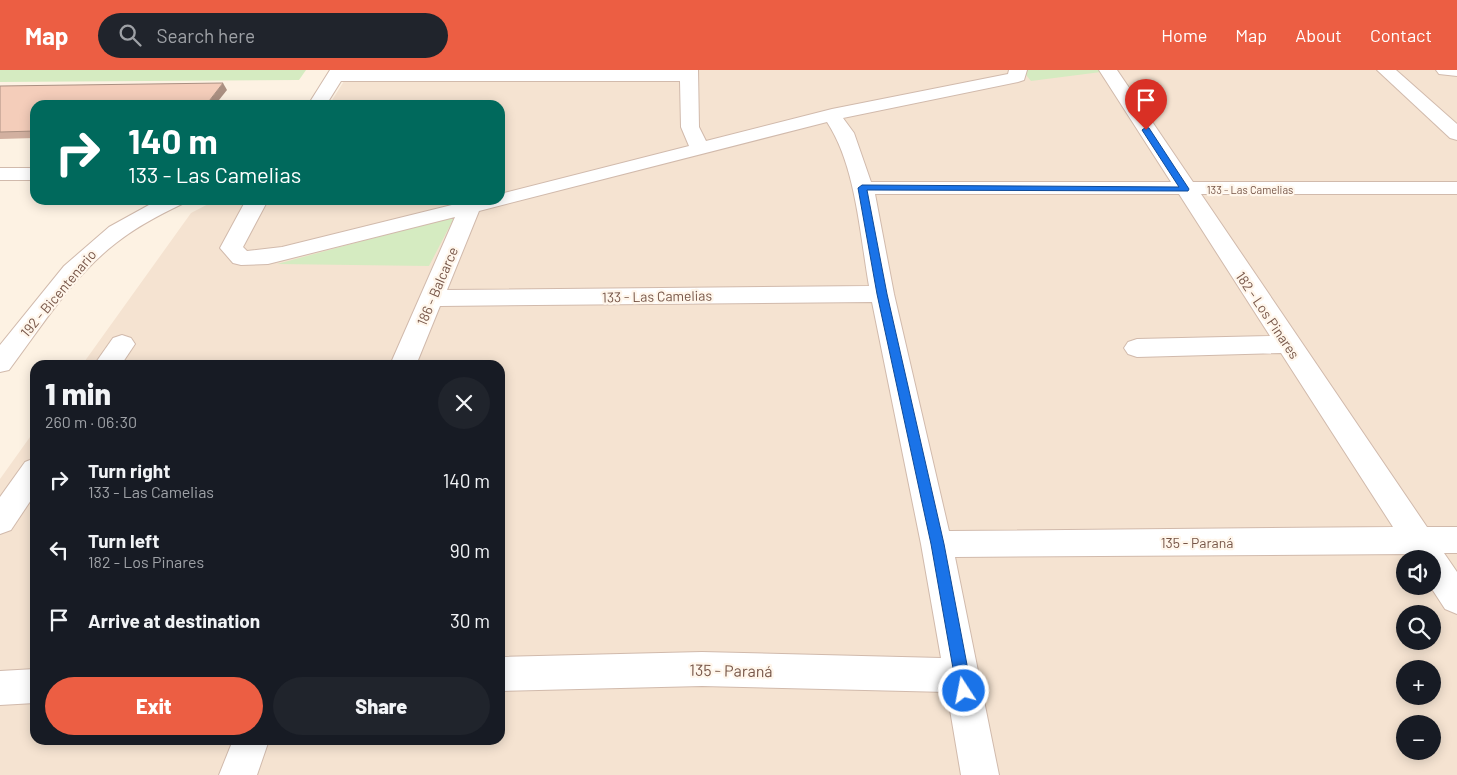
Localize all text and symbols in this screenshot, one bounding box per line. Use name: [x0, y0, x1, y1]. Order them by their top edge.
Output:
search box: [98, 13, 448, 58]
text: Map: [25, 21, 68, 50]
icon: search: [116, 21, 144, 49]
text: Search here: [156, 24, 255, 47]
text: Home: [1161, 24, 1207, 46]
text: Map: [1235, 24, 1267, 46]
text: About: [1295, 24, 1342, 46]
text: Contact: [1370, 24, 1432, 46]
pin: [1125, 79, 1167, 130]
icon: arrive: [1132, 86, 1160, 114]
text: 140 m: [128, 119, 218, 161]
icon: right: [45, 120, 110, 185]
text: 133 - Las Camelias: [128, 161, 301, 187]
street label: 133 - Las Camelias: [1207, 183, 1293, 196]
street label: 186 - Balcarce: [413, 244, 461, 328]
street label: 192 - Bicentenario: [17, 246, 99, 340]
street label: 182 - Los Pinares: [1233, 268, 1304, 362]
street label: 133 - Las Camelias: [602, 287, 713, 305]
text: 1 min: [45, 375, 111, 411]
button: close: [438, 377, 490, 429]
text: 260 m · 06:30: [45, 412, 137, 431]
text: Turn right: [88, 459, 170, 482]
icon: right: [45, 466, 73, 494]
text: 140 m: [443, 469, 490, 492]
text: 133 - Las Camelias: [88, 482, 214, 501]
text: Turn left: [88, 529, 159, 552]
street label: 135 - Paraná: [1161, 534, 1233, 551]
icon: left: [45, 536, 73, 564]
text: 90 m: [450, 539, 490, 562]
map controls: [1396, 550, 1441, 760]
button: sound: [1396, 550, 1441, 595]
text: 182 - Los Pinares: [88, 552, 204, 571]
button: search: [1396, 605, 1441, 650]
icon: arrive: [45, 606, 73, 634]
text: Arrive at destination: [88, 609, 260, 632]
text: 30 m: [450, 609, 490, 632]
street label: 135 - Paraná: [689, 660, 773, 680]
button: +: [1396, 660, 1441, 705]
position arrow: [937, 664, 989, 716]
button: Exit: [45, 677, 263, 735]
button: Share: [273, 677, 490, 735]
button: −: [1396, 715, 1441, 760]

